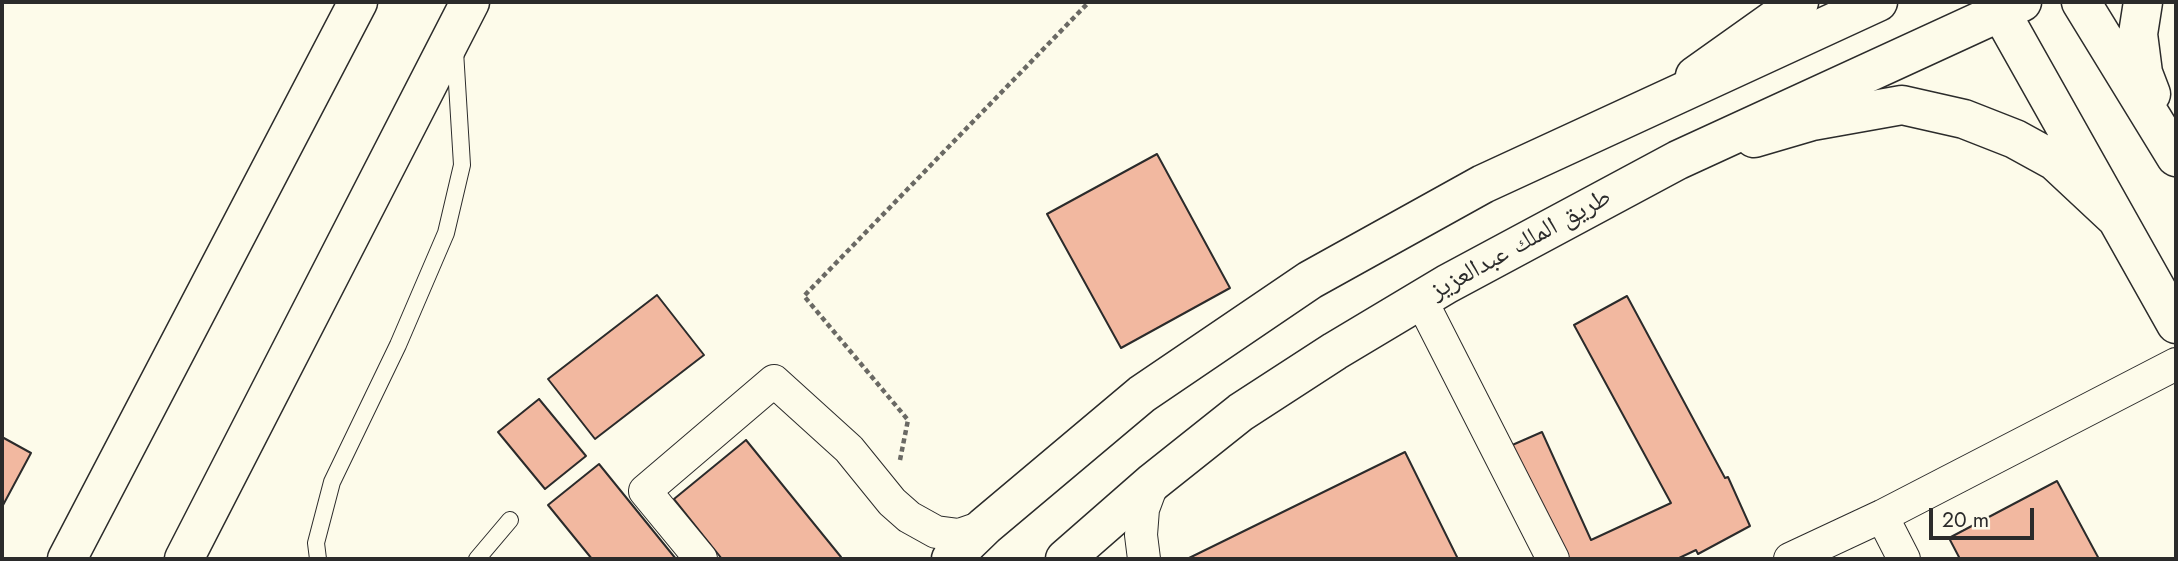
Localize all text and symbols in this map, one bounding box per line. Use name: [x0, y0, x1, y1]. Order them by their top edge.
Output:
street label: طريق الملك عبدالعزيز: [1425, 182, 1617, 308]
scale bar: [1933, 494, 2038, 538]
text: 20 m: [1942, 505, 1989, 535]

